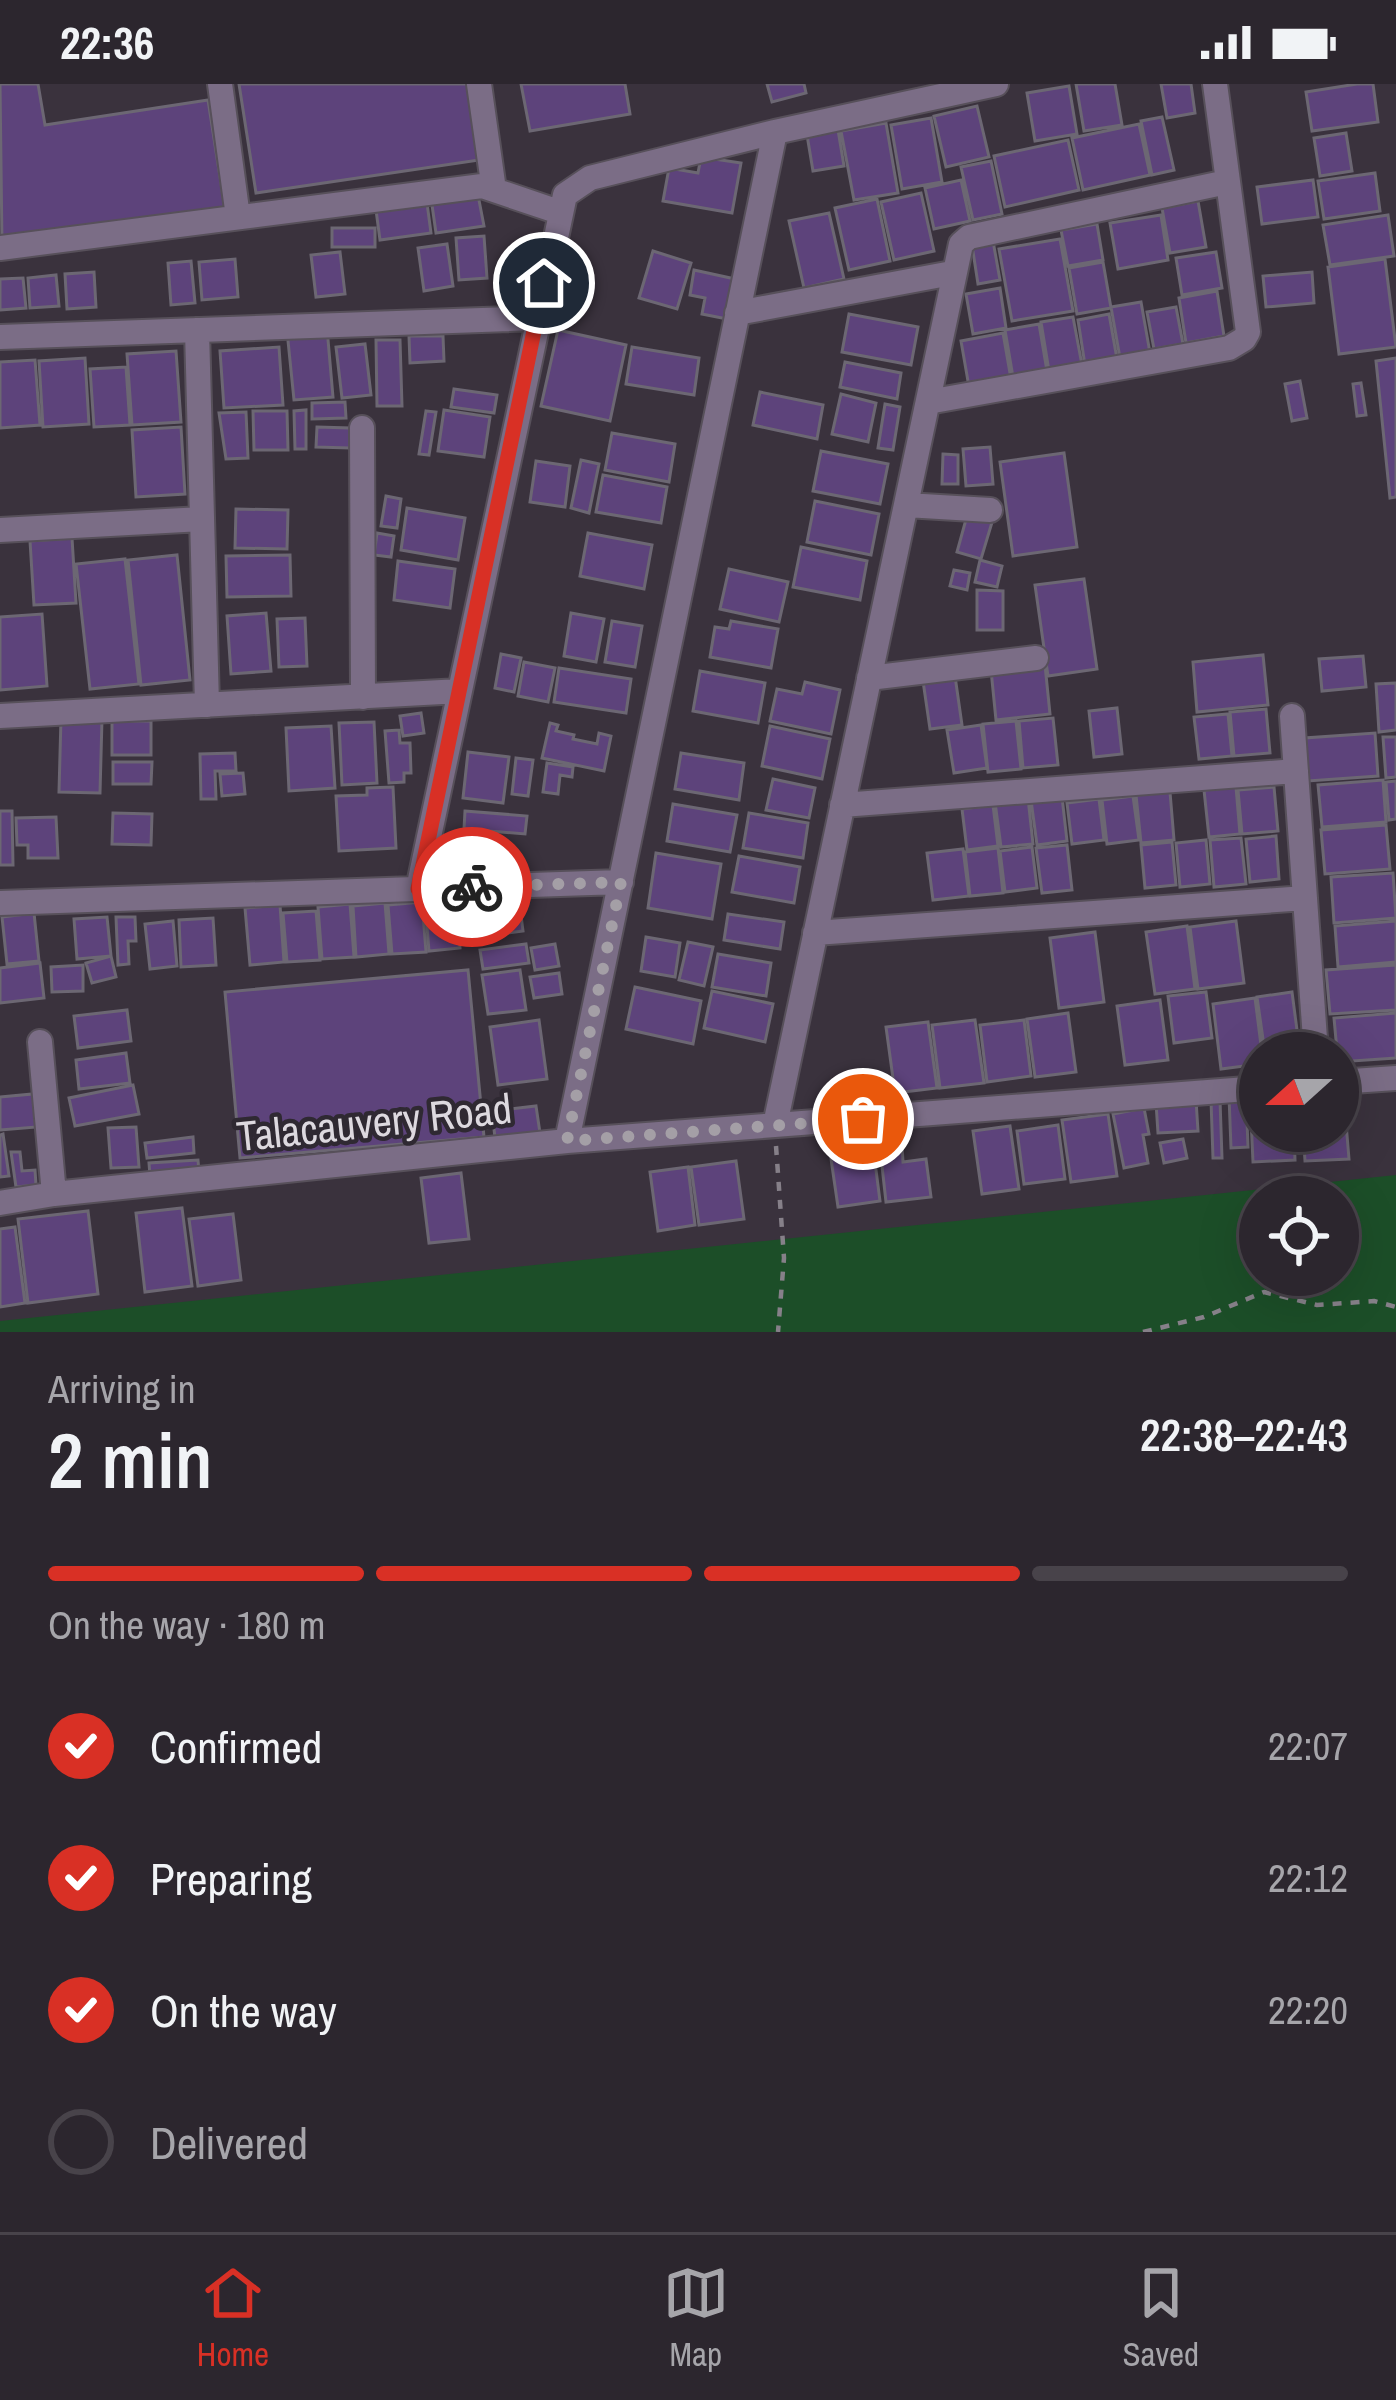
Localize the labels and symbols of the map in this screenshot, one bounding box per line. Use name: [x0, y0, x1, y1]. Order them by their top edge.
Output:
pin: [493, 232, 595, 334]
courier: [412, 827, 532, 947]
north arrow: [1239, 1032, 1359, 1152]
pin: [812, 1068, 914, 1170]
street label: Talacauvery Road: [234, 1080, 514, 1164]

